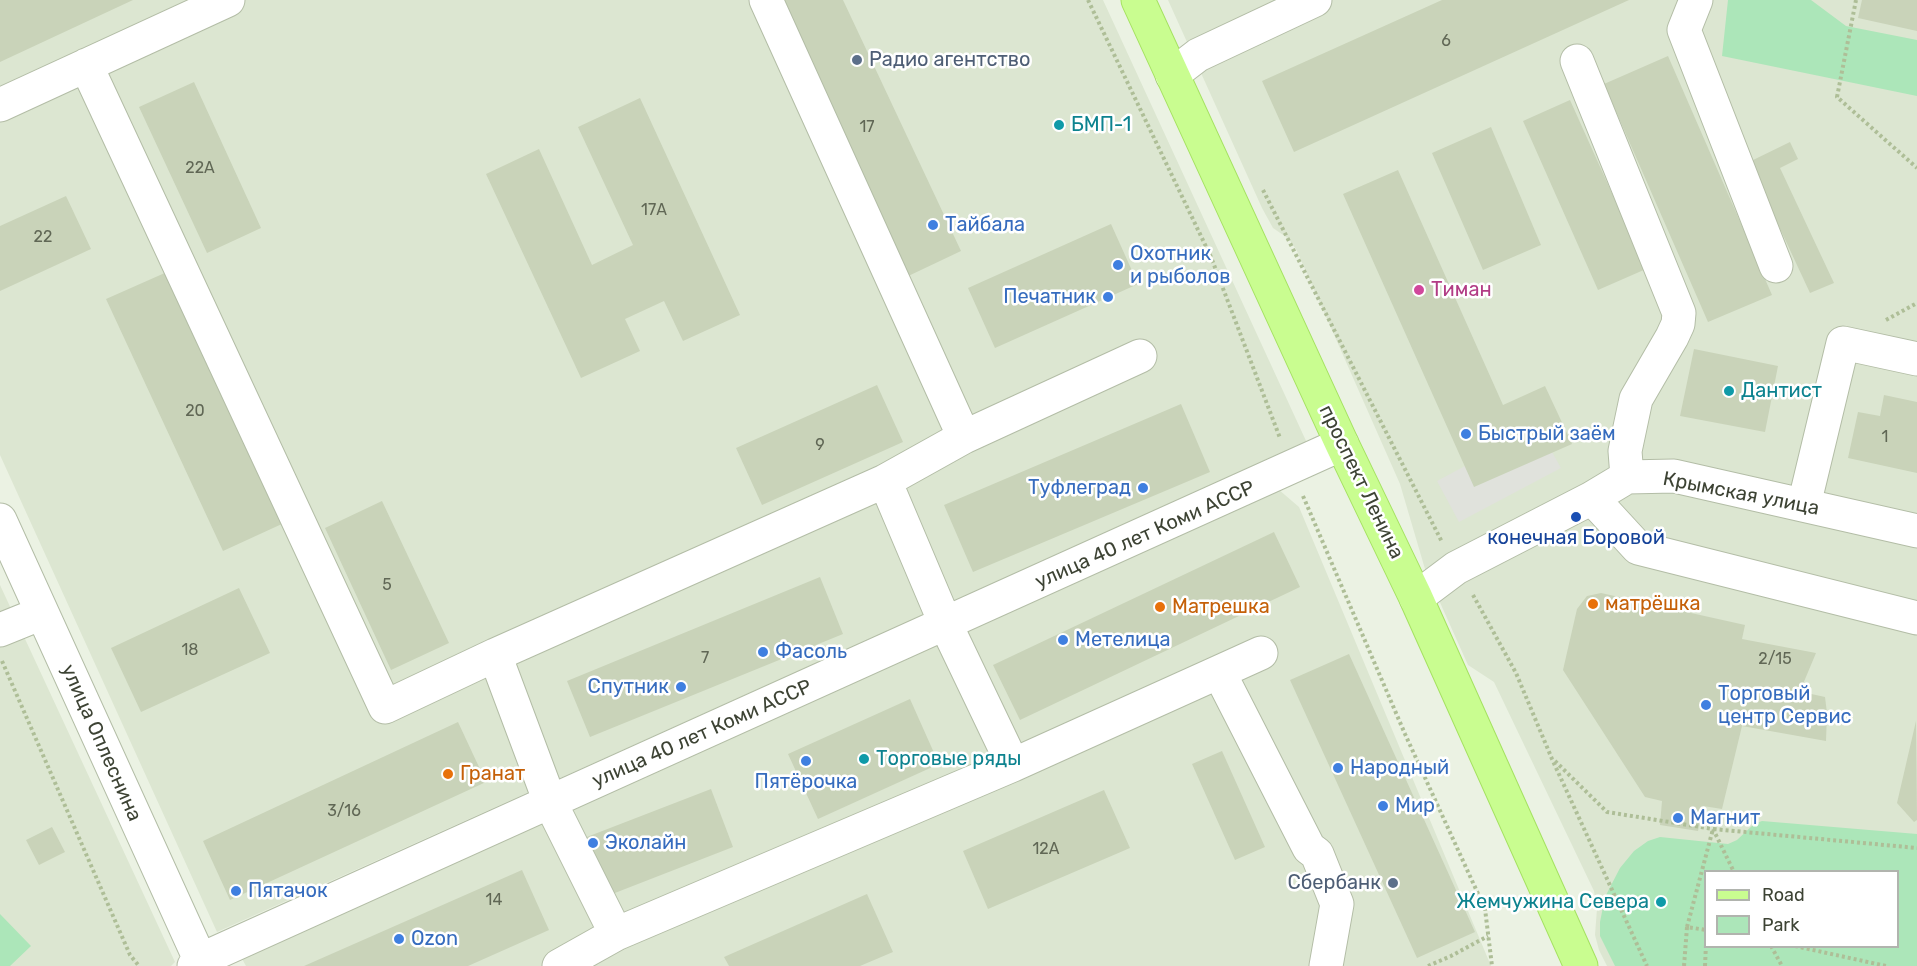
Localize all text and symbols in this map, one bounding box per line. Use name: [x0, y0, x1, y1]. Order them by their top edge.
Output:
house number: 6: [1441, 31, 1451, 51]
place label: Радио агентство: [869, 48, 1030, 72]
marker: Радио агентство: [850, 53, 864, 67]
place label: БМП-1: [1071, 113, 1131, 137]
house number: 17: [859, 117, 875, 137]
marker: БМП-1: [1052, 118, 1066, 132]
house number: 22А: [185, 158, 215, 178]
house number: 17А: [641, 200, 667, 220]
place label: Тайбала: [945, 213, 1025, 237]
marker: Тайбала: [926, 218, 940, 232]
house number: 22: [34, 227, 52, 247]
place label: Охотник и рыболов: [1130, 242, 1230, 289]
marker: Охотник и рыболов: [1111, 258, 1125, 272]
place label: Тиман: [1431, 278, 1492, 302]
marker: Тиман: [1412, 283, 1426, 297]
place label: Печатник: [1003, 285, 1096, 309]
marker: Печатник: [1101, 290, 1115, 304]
place label: Дантист: [1741, 379, 1822, 403]
marker: Дантист: [1722, 384, 1736, 398]
house number: 20: [185, 401, 205, 421]
street label: проспект Ленина: [1313, 401, 1409, 563]
place label: Быстрый заём: [1478, 422, 1616, 446]
marker: Быстрый заём: [1459, 427, 1473, 441]
house number: 1: [1882, 427, 1888, 447]
house number: 9: [815, 435, 825, 455]
street label: Крымская улица: [1661, 467, 1821, 521]
place label: Туфлеград: [1028, 476, 1131, 500]
street label: улица 40 лет Коми АССР: [1032, 476, 1258, 594]
marker: Туфлеград: [1136, 481, 1150, 495]
marker: конечная Боровой: [1569, 510, 1583, 524]
place label: конечная Боровой: [1487, 526, 1665, 550]
house number: 5: [382, 575, 392, 595]
place label: матрёшка: [1605, 592, 1701, 616]
place label: Матрешка: [1172, 595, 1270, 619]
marker: матрёшка: [1586, 597, 1600, 611]
marker: Матрешка: [1153, 600, 1167, 614]
place label: Метелица: [1075, 628, 1171, 652]
marker: Метелица: [1056, 633, 1070, 647]
house number: 18: [181, 640, 199, 660]
place label: Фасоль: [775, 640, 847, 664]
marker: Фасоль: [756, 645, 770, 659]
house number: 7: [701, 648, 709, 668]
house number: 2/15: [1758, 649, 1792, 669]
street label: улица Оплеснина: [56, 661, 146, 825]
place label: Спутник: [588, 675, 669, 699]
street label: улица 40 лет Коми АССР: [589, 675, 815, 793]
marker: Спутник: [674, 680, 688, 694]
place label: Торговый центр Сервис: [1718, 682, 1852, 729]
marker: Торговый центр Сервис: [1699, 698, 1713, 712]
place label: Торговые ряды: [876, 747, 1021, 771]
marker: Торговые ряды: [857, 752, 871, 766]
marker: Пятёрочка: [799, 754, 813, 768]
place label: Народный: [1350, 756, 1449, 780]
marker: Народный: [1331, 761, 1345, 775]
place label: Гранат: [460, 762, 525, 786]
marker: Гранат: [441, 767, 455, 781]
place label: Пятёрочка: [755, 770, 857, 794]
place label: Мир: [1395, 794, 1435, 818]
marker: Мир: [1376, 799, 1390, 813]
house number: 3/16: [327, 801, 361, 821]
place label: Магнит: [1690, 806, 1760, 830]
marker: Магнит: [1671, 811, 1685, 825]
place label: Эколайн: [605, 831, 686, 855]
marker: Эколайн: [586, 836, 600, 850]
house number: 12А: [1033, 839, 1059, 859]
legend: [1704, 870, 1899, 948]
place label: Сбербанк: [1287, 871, 1381, 895]
marker: Сбербанк: [1386, 876, 1400, 890]
place label: Пятачок: [248, 879, 328, 903]
marker: Пятачок: [229, 884, 243, 898]
text: Road: [1762, 884, 1805, 906]
house number: 14: [486, 890, 502, 910]
place label: Жемчужина Севера: [1456, 890, 1649, 914]
marker: Жемчужина Севера: [1654, 895, 1668, 909]
text: Park: [1762, 914, 1799, 936]
place label: Ozon: [411, 927, 458, 951]
marker: Ozon: [392, 932, 406, 946]

